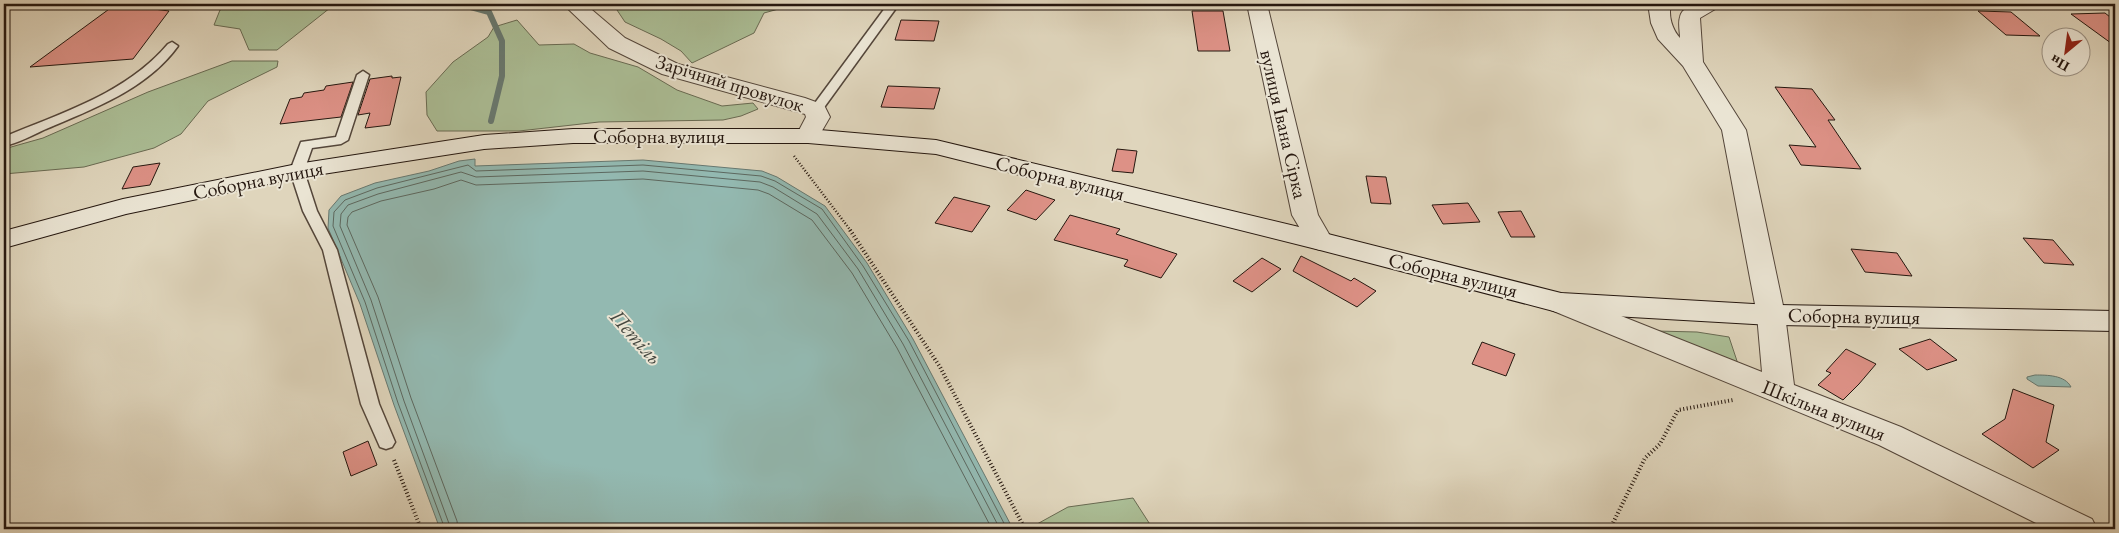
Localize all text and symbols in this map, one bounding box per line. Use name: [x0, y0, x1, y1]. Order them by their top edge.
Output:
north arrow: [2042, 28, 2092, 78]
street label: вулиця Івана Сірка: [1254, 47, 1314, 201]
street label: Зарічний провулок: [653, 48, 808, 118]
text: Пн: [2047, 51, 2072, 76]
street label: Соборна вулиця: [593, 123, 725, 149]
street label: Соборна вулиця: [993, 149, 1127, 207]
street label: Соборна вулиця: [191, 155, 325, 205]
street label: Соборна вулиця: [1386, 246, 1520, 304]
street label: Соборна вулиця: [1788, 302, 1920, 330]
water label: Петіль: [604, 303, 668, 370]
street label: Шкільна вулиця: [1759, 373, 1890, 447]

